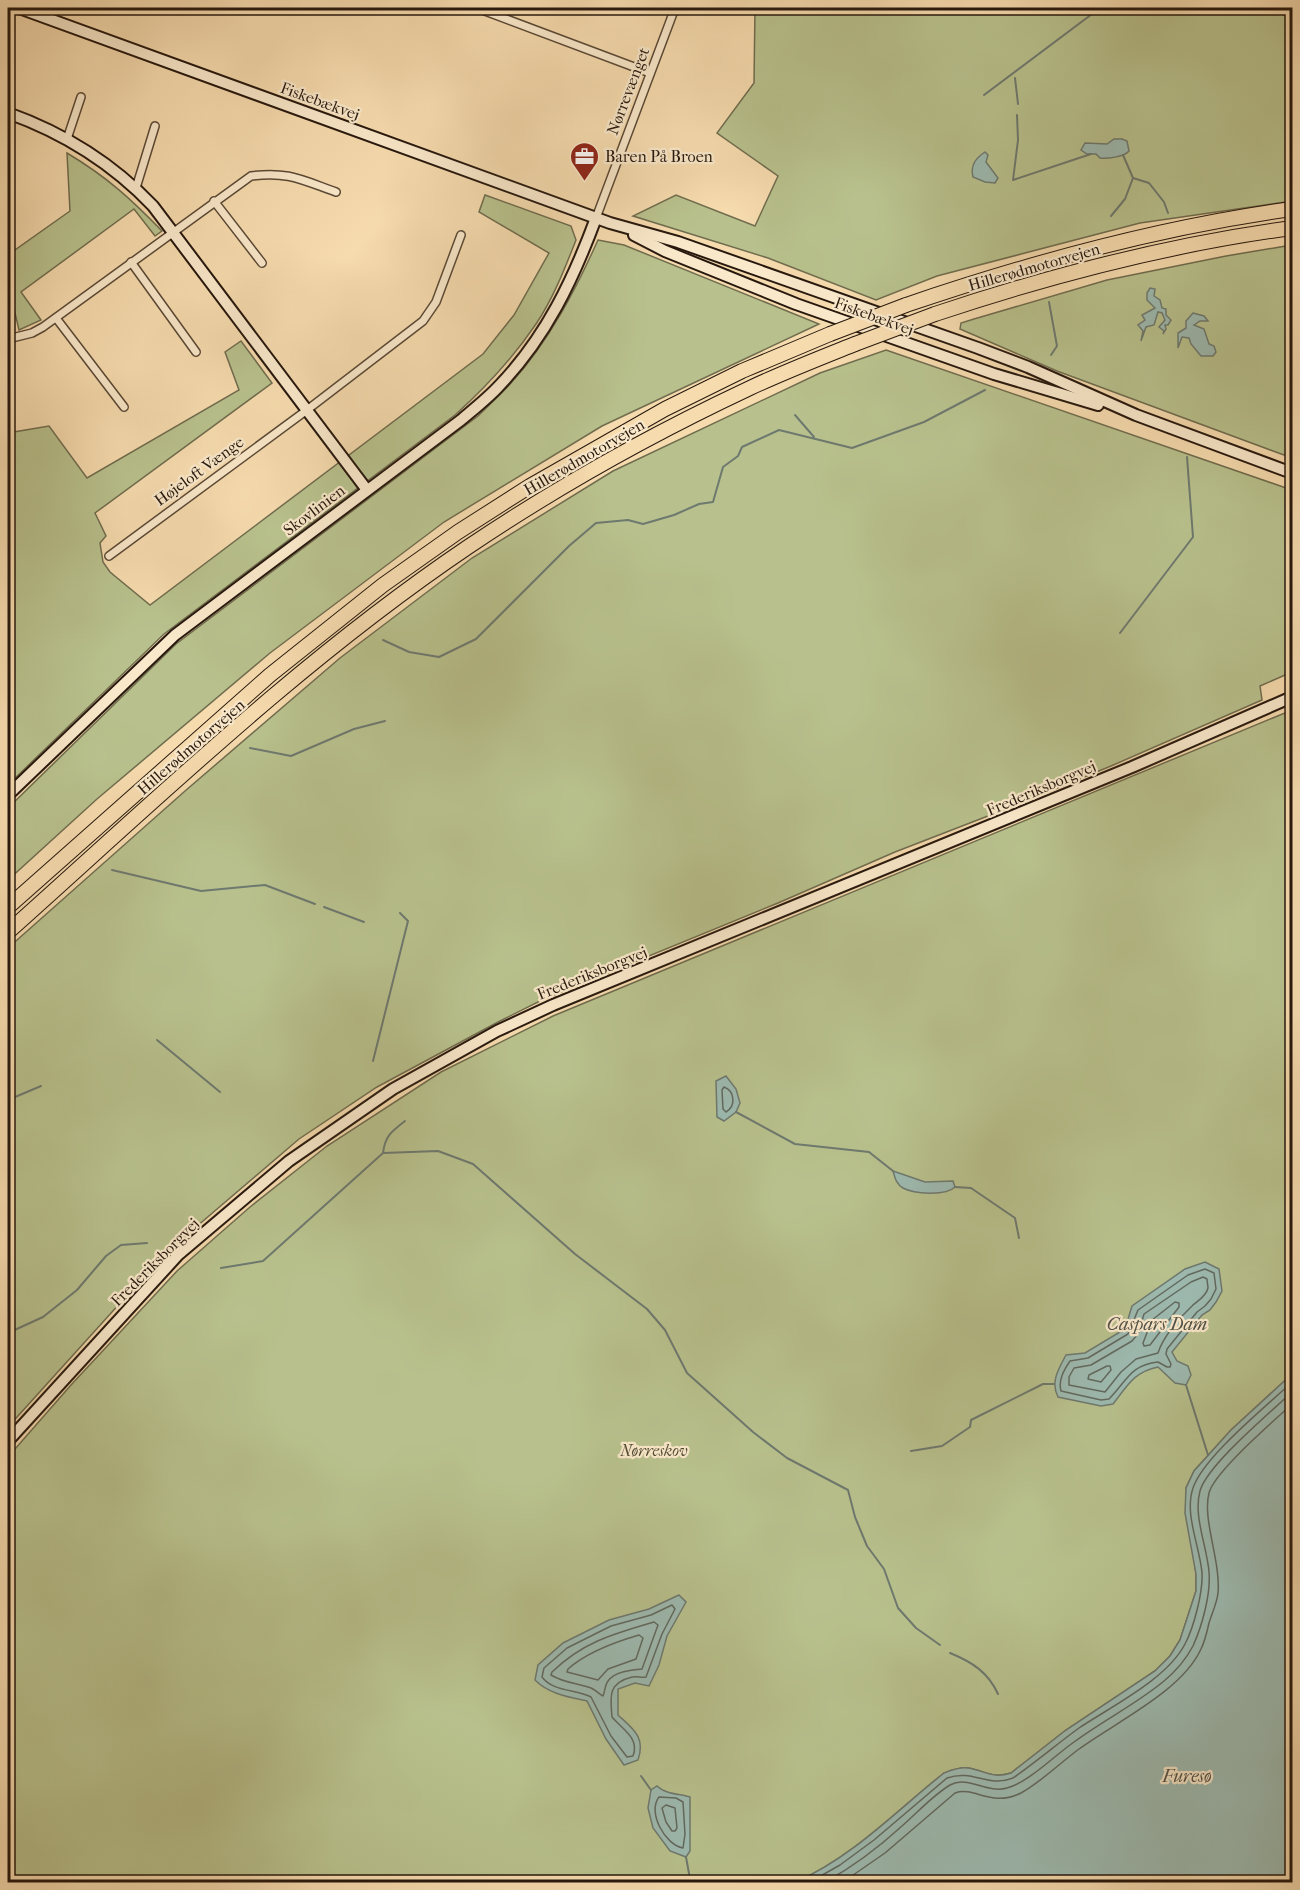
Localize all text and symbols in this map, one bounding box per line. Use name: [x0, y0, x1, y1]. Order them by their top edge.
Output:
street label: Nørrevænget: [603, 44, 653, 137]
street label: Fiskebækvej: [278, 78, 362, 124]
office icon: Baren På Broen: [568, 140, 600, 182]
place label: Baren På Broen: [605, 147, 714, 166]
street label: Hillerødmotorvejen: [966, 239, 1103, 295]
street label: Fiskebækvej: [832, 293, 916, 339]
street label: Hillerødmotorvejen: [520, 414, 648, 499]
street label: Højeloft Vænge: [151, 432, 247, 510]
street label: Skovlinien: [279, 480, 349, 539]
street label: Hillerødmotorvejen: [133, 695, 249, 799]
street label: Frederiksborgvej: [983, 756, 1099, 820]
street label: Frederiksborgvej: [534, 942, 650, 1004]
street label: Frederiksborgvej: [107, 1214, 203, 1310]
water label: Caspars Dam: [1107, 1314, 1207, 1335]
park label: Nørreskov: [619, 1441, 688, 1460]
water label: Furesø: [1161, 1766, 1212, 1787]

